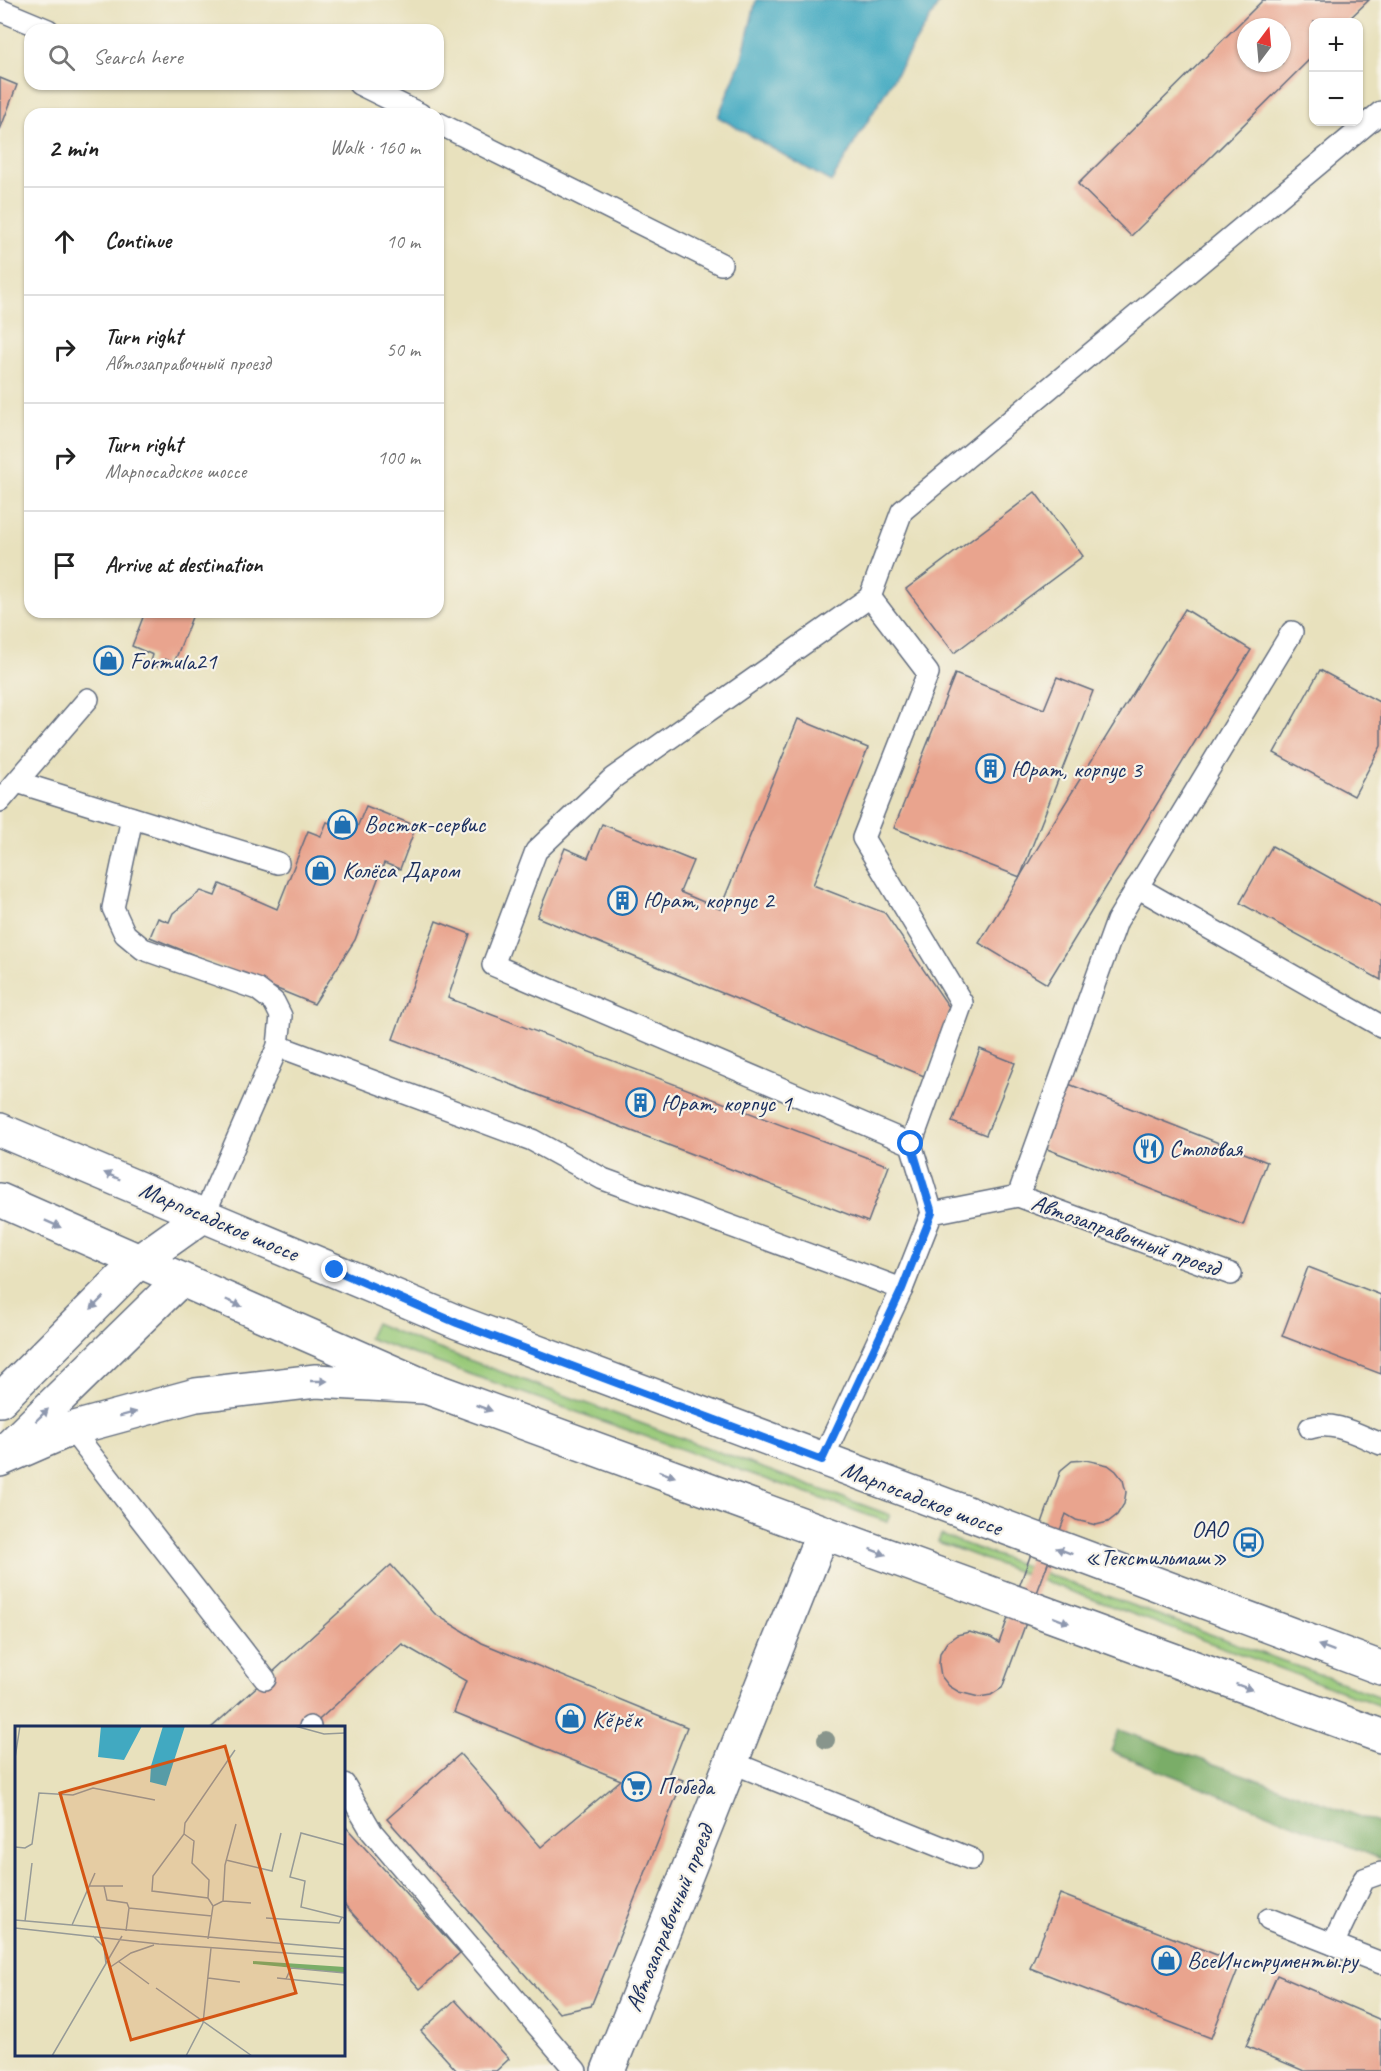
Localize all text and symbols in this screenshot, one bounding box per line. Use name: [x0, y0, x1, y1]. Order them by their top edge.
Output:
north arrow: [1237, 18, 1291, 72]
map controls: [1309, 18, 1363, 126]
button: +: [1309, 18, 1363, 72]
search box: [24, 24, 444, 90]
icon: search: [45, 41, 78, 74]
text: Search here: [93, 43, 183, 71]
button: −: [1309, 72, 1363, 126]
text: 2 min: [48, 131, 98, 164]
text: Walk · 160 m: [330, 135, 420, 160]
icon: ahead: [48, 225, 81, 258]
text: Continue: [105, 227, 171, 255]
text: 10 m: [386, 229, 420, 254]
text: Turn right: [105, 323, 182, 351]
icon: right: [48, 333, 81, 366]
text: 50 m: [386, 337, 420, 362]
text: Автозаправочный проезд: [105, 351, 271, 376]
text: Turn right: [105, 431, 182, 459]
icon: right: [48, 441, 81, 474]
text: 100 m: [377, 445, 420, 470]
text: Марпосадское шоссе: [105, 459, 246, 484]
icon: arrive: [48, 549, 81, 582]
text: Arrive at destination: [105, 551, 262, 579]
shop icon: Formula21: [93, 645, 125, 677]
place label: Formula21: [130, 646, 218, 676]
building icon: Юрат, корпус 3: [974, 753, 1006, 785]
place label: Юрат, корпус 3: [1011, 754, 1144, 784]
shop icon: Восток-сервис: [327, 808, 359, 840]
place label: Восток-сервис: [364, 809, 487, 839]
shop icon: Колёса Даром: [305, 854, 337, 886]
place label: Колёса Даром: [342, 855, 460, 885]
building icon: Юрат, корпус 2: [606, 884, 638, 916]
place label: Юрат, корпус 2: [643, 885, 776, 915]
building icon: Юрат, корпус 1: [624, 1087, 656, 1119]
place label: Юрат, корпус 1: [661, 1088, 793, 1118]
route start: [897, 1130, 923, 1156]
restaurant icon: Столовая: [1132, 1132, 1164, 1164]
place label: Столовая: [1169, 1133, 1244, 1163]
one-way arrow: [103, 1171, 121, 1180]
street label: Марпосадское шоссе: [135, 1174, 305, 1269]
street label: Автозаправочный проезд: [1028, 1187, 1227, 1284]
one-way arrow: [45, 1219, 63, 1229]
route end: [321, 1256, 347, 1282]
one-way arrow: [90, 1296, 104, 1310]
one-way arrow: [225, 1298, 243, 1308]
one-way arrow: [310, 1376, 329, 1386]
one-way arrow: [475, 1403, 493, 1413]
one-way arrow: [34, 1408, 48, 1422]
one-way arrow: [119, 1409, 137, 1418]
street label: Марпосадское шоссе: [837, 1454, 1009, 1543]
one-way arrow: [658, 1470, 676, 1480]
place label: ОАО «Текстильмаш»: [1085, 1514, 1230, 1572]
bus stop icon: ОАО «Текстильмаш»: [1232, 1527, 1264, 1559]
one-way arrow: [1055, 1546, 1073, 1556]
one-way arrow: [869, 1548, 887, 1557]
one-way arrow: [1052, 1616, 1070, 1625]
one-way arrow: [1317, 1643, 1335, 1653]
one-way arrow: [1235, 1683, 1253, 1693]
shop icon: Кӗрӗк: [555, 1703, 587, 1735]
place label: Кӗрӗк: [592, 1704, 644, 1734]
inset map: [15, 1726, 345, 2056]
supermarket icon: Победа: [621, 1770, 653, 1802]
place label: Победа: [658, 1771, 716, 1801]
street label: Автозаправочный проезд: [618, 1818, 721, 2016]
shop icon: ВсеИнструменты.ру: [1150, 1944, 1182, 1976]
place label: ВсеИнструменты.ру: [1187, 1945, 1359, 1975]

